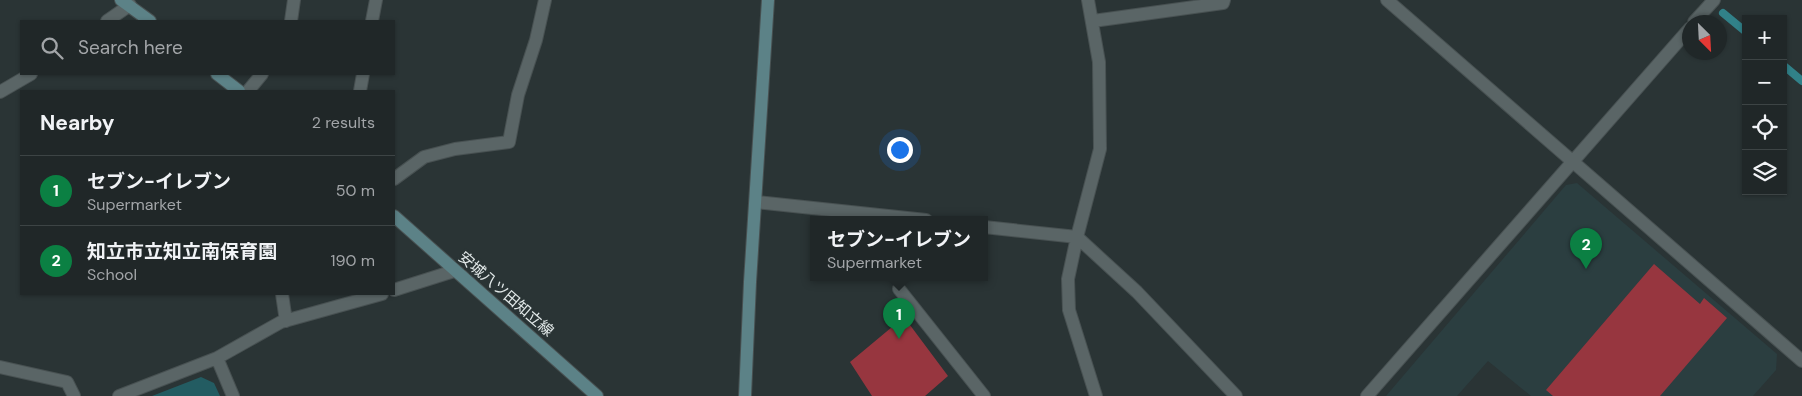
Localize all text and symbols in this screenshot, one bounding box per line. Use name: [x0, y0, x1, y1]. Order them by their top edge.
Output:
north arrow: [1682, 15, 1727, 60]
map controls: [1742, 15, 1787, 195]
button: +: [1742, 15, 1787, 60]
search box: [20, 20, 395, 75]
icon: search: [38, 34, 66, 62]
text: Search here: [78, 35, 183, 60]
button: −: [1742, 60, 1787, 105]
button: locate: [1742, 105, 1787, 150]
text: Nearby: [40, 109, 114, 137]
text: 2 results: [312, 112, 375, 133]
your location: [887, 137, 913, 163]
button: layers: [1742, 150, 1787, 195]
text: セブン-イレブン: [87, 169, 231, 194]
text: 1: [53, 180, 59, 201]
text: 50 m: [336, 180, 375, 201]
text: Supermarket: [87, 194, 182, 215]
popup: [810, 216, 988, 281]
text: セブン-イレブン: [827, 227, 971, 252]
pin: 2: [1570, 228, 1602, 269]
text: 知立市立知立南保育園: [87, 239, 277, 264]
street label: 安城八ツ田知立線: [454, 247, 558, 341]
text: 2: [51, 250, 61, 271]
text: 190 m: [331, 250, 375, 271]
text: Supermarket: [827, 252, 922, 273]
text: School: [87, 264, 137, 285]
pin: 1: [883, 298, 915, 339]

